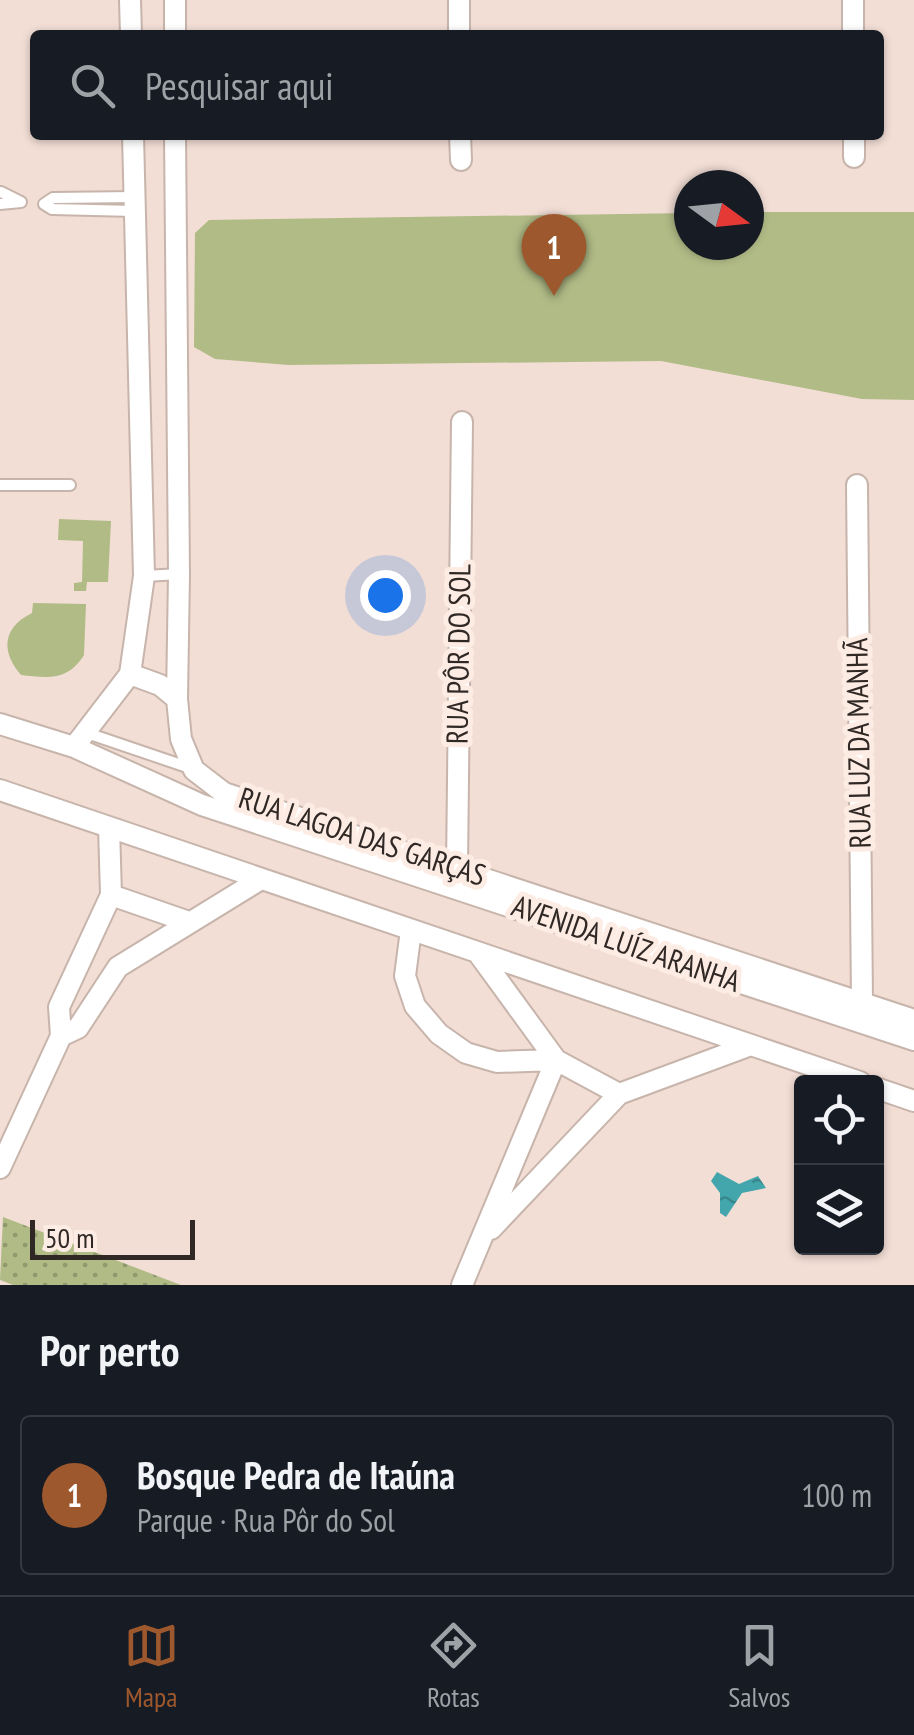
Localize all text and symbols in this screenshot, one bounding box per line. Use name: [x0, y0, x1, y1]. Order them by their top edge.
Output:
search box: [30, 30, 884, 140]
icon: search: [65, 58, 120, 113]
text: Pesquisar aqui: [145, 61, 334, 110]
north arrow: [674, 170, 764, 260]
pin: 1: [522, 214, 586, 296]
street label: RUA PÔR DO SOL: [436, 563, 479, 744]
your location: [360, 570, 411, 621]
street label: RUA LUZ DA MANHÃ: [836, 637, 879, 849]
street label: RUA LAGOA DAS GARÇAS: [234, 777, 491, 894]
street label: AVENIDA LUÍZ ARANHA: [507, 885, 747, 1000]
map controls: [794, 1075, 884, 1255]
button: locate: [794, 1075, 884, 1165]
button: layers: [794, 1165, 884, 1255]
scale bar: [30, 1215, 195, 1260]
text: 50 m: [45, 1219, 94, 1256]
text: Por perto: [40, 1323, 179, 1378]
text: Bosque Pedra de Itaúna: [137, 1450, 455, 1499]
text: 1: [67, 1474, 82, 1516]
text: 100 m: [801, 1474, 872, 1516]
text: Parque · Rua Pôr do Sol: [137, 1499, 395, 1541]
tab: Mapa: [124, 1618, 179, 1715]
tab: Rotas: [426, 1618, 481, 1715]
tab: Salvos: [728, 1618, 790, 1715]

